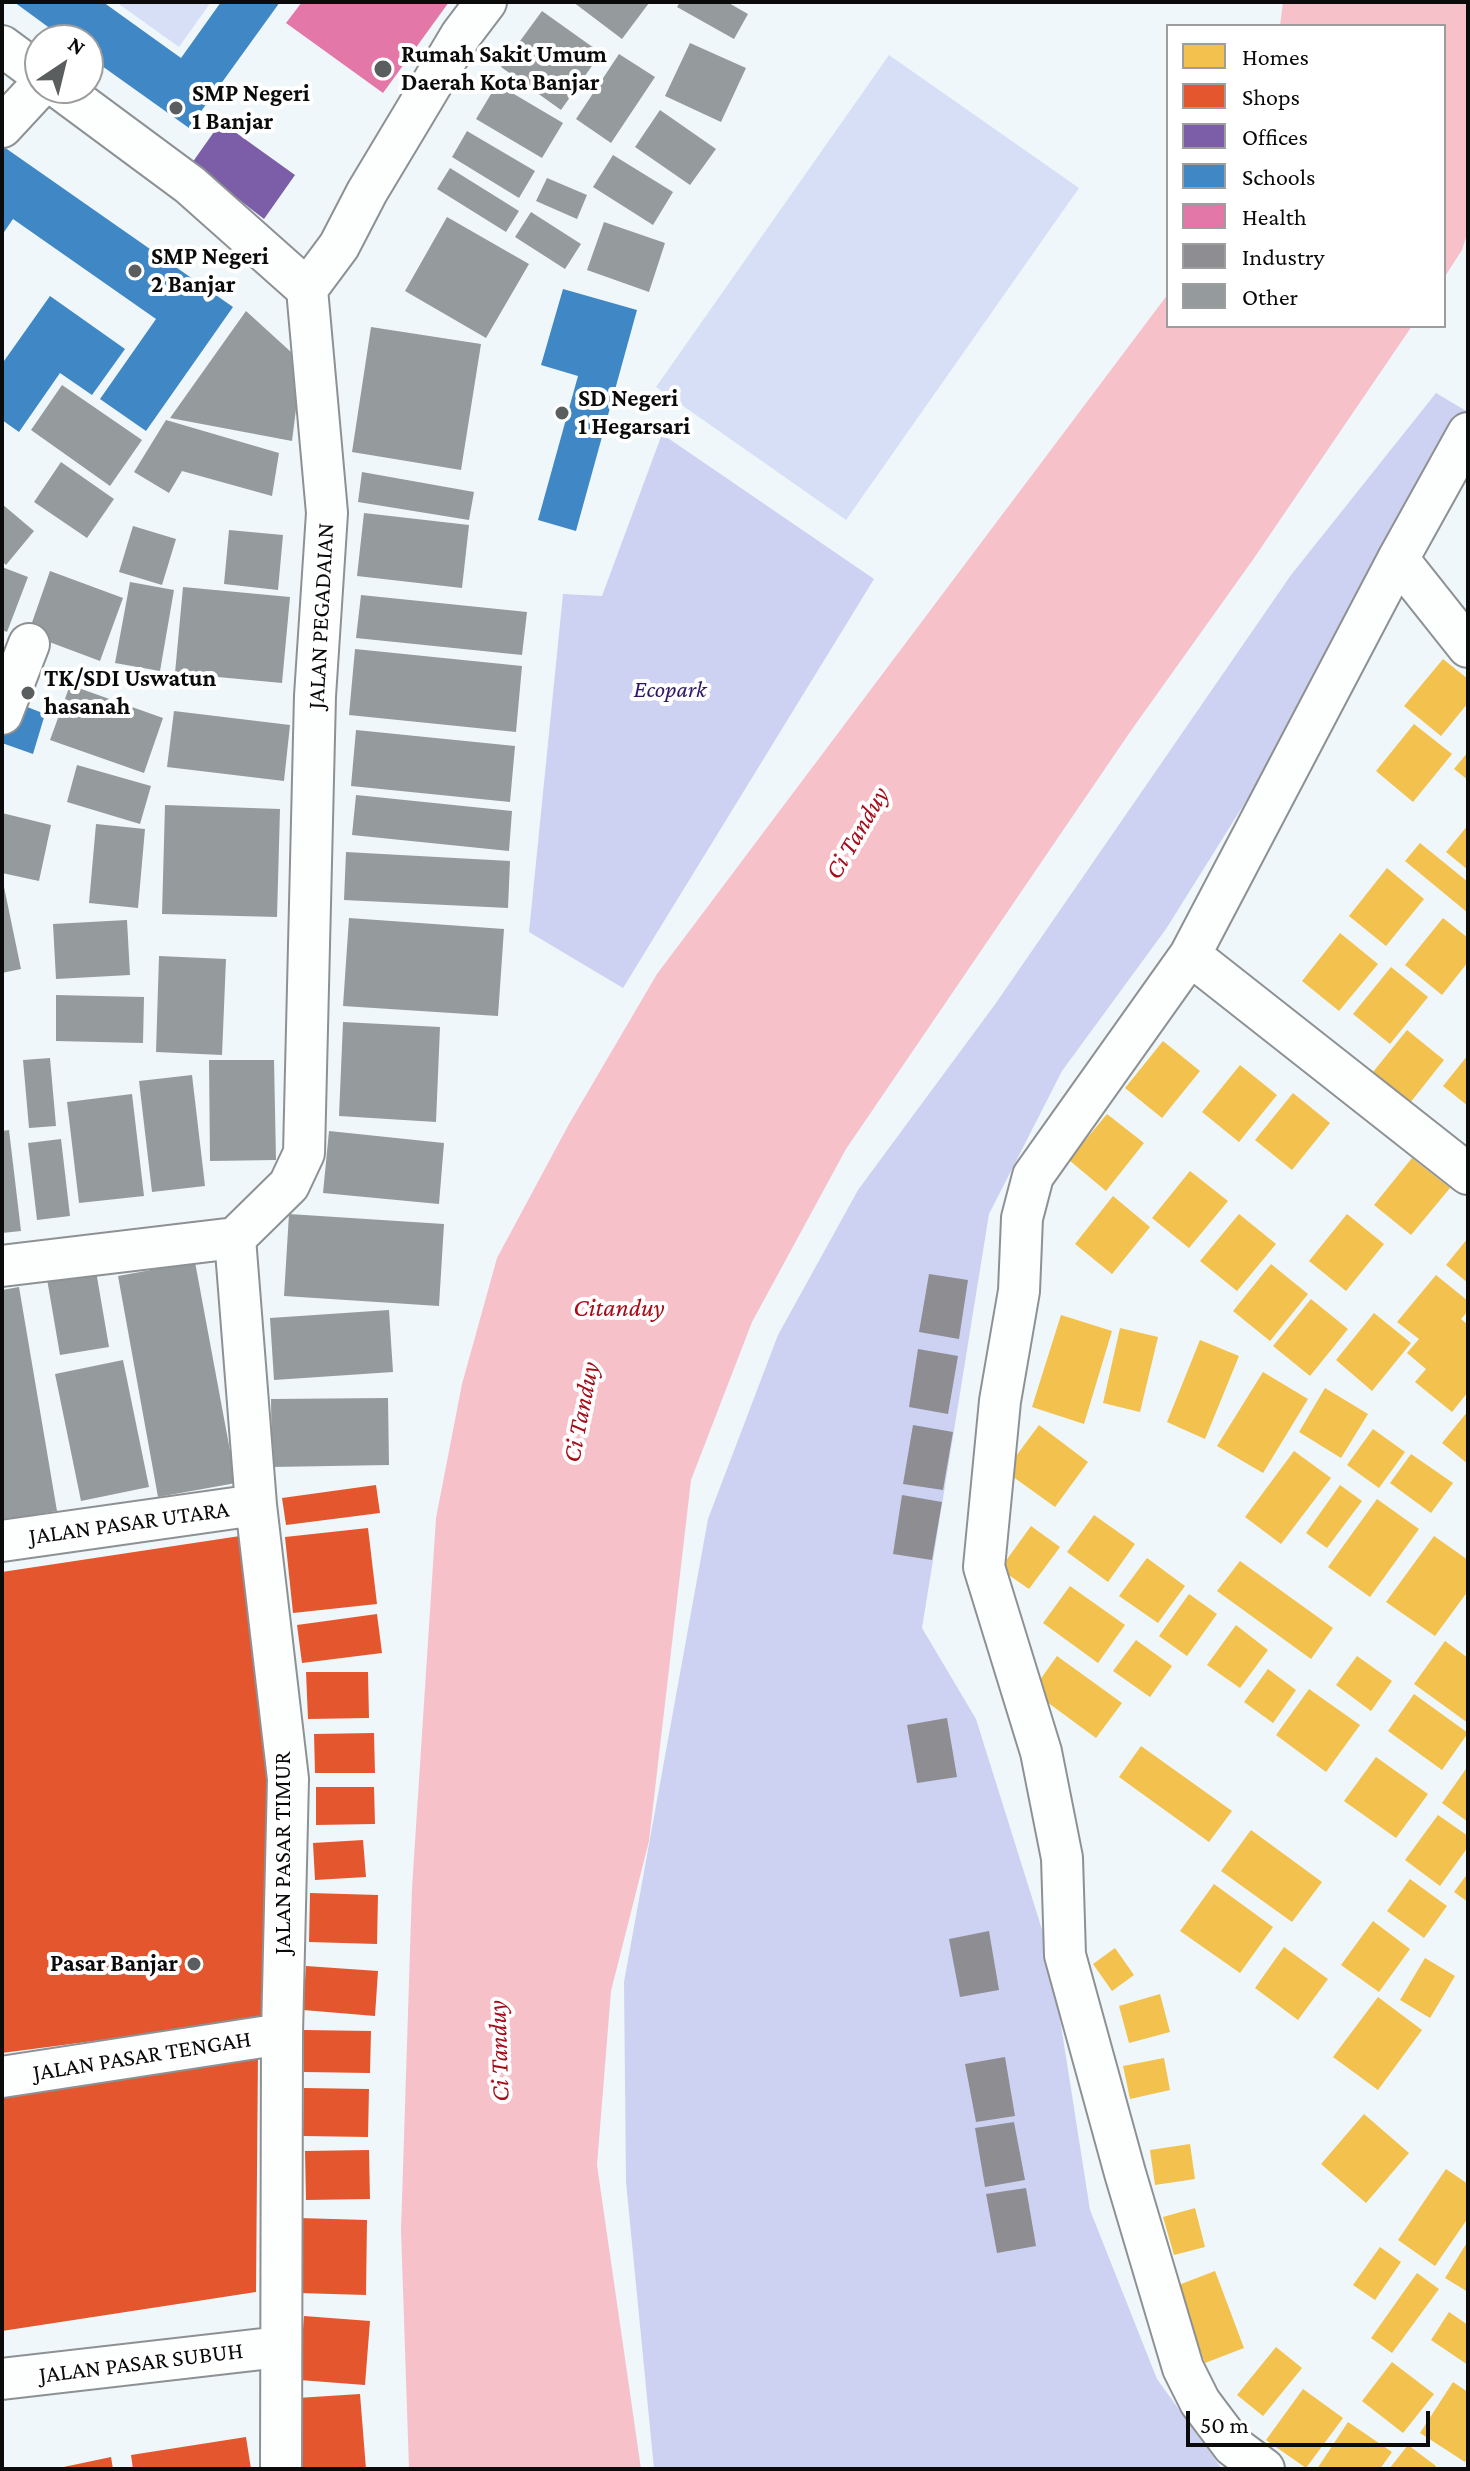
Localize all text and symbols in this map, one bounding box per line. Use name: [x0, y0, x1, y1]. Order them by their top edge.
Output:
north arrow: [24, 24, 104, 104]
legend: [1166, 24, 1446, 328]
text: N: [64, 31, 90, 60]
place label: Rumah Sakit Umum Daerah Kota Banjar: [401, 41, 607, 97]
text: Homes: [1242, 43, 1309, 70]
marker: Rumah Sakit Umum Daerah Kota Banjar: [372, 58, 394, 80]
place label: SMP Negeri 1 Banjar: [192, 80, 310, 136]
text: Shops: [1242, 83, 1300, 110]
marker: SMP Negeri 1 Banjar: [167, 99, 185, 117]
text: Offices: [1242, 123, 1308, 150]
text: Schools: [1242, 163, 1316, 190]
text: Health: [1242, 203, 1307, 230]
place label: SMP Negeri 2 Banjar: [151, 243, 269, 299]
text: Industry: [1242, 243, 1325, 270]
marker: SMP Negeri 2 Banjar: [126, 262, 144, 280]
text: Other: [1242, 283, 1298, 310]
place label: SD Negeri 1 Hegarsari: [578, 385, 690, 441]
marker: SD Negeri 1 Hegarsari: [553, 404, 571, 422]
street label: JALAN PEGADAIAN: [302, 522, 340, 710]
place label: TK/SDI Uswatun hasanah: [44, 665, 216, 721]
park label: Ecopark: [634, 676, 706, 704]
marker: TK/SDI Uswatun hasanah: [19, 684, 37, 702]
water label: Ci Tanduy: [818, 781, 896, 885]
water label: Citanduy: [573, 1292, 665, 1324]
water label: Ci Tanduy: [556, 1359, 606, 1465]
street label: JALAN PASAR UTARA: [27, 1495, 231, 1551]
street label: JALAN PASAR TIMUR: [269, 1751, 297, 1955]
place label: Pasar Banjar: [50, 1950, 178, 1978]
marker: Pasar Banjar: [185, 1955, 203, 1973]
water label: Ci Tanduy: [482, 2000, 516, 2102]
street label: JALAN PASAR TENGAH: [31, 2025, 253, 2087]
street label: JALAN PASAR SUBUH: [37, 2336, 245, 2390]
scale bar: [1190, 2395, 1434, 2445]
text: 50 m: [1200, 2411, 1249, 2438]

